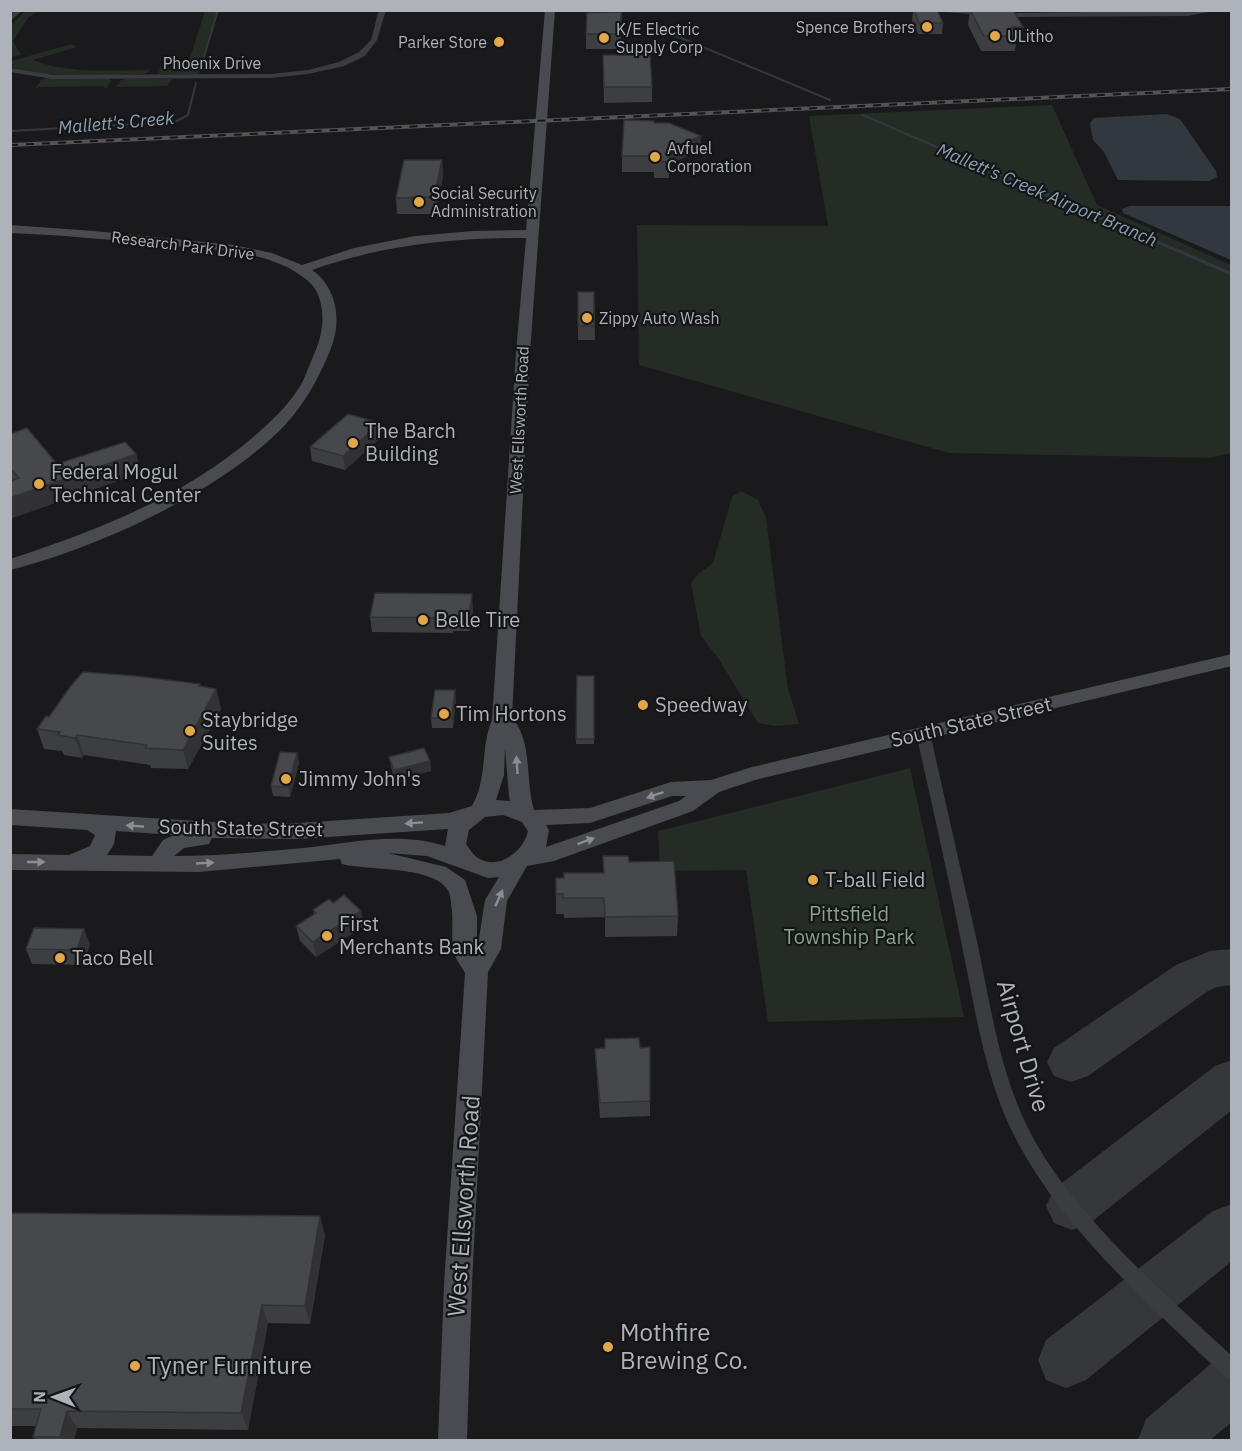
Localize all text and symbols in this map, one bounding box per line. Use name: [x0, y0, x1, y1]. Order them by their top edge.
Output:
place label: Spence Brothers: [796, 17, 915, 37]
place label: K/E Electric Supply Corp: [616, 19, 703, 57]
marker: Spence Brothers: [920, 20, 934, 34]
place label: ULitho: [1007, 26, 1054, 46]
marker: ULitho: [988, 29, 1002, 43]
marker: K/E Electric Supply Corp: [597, 31, 611, 45]
place label: Parker Store: [398, 32, 487, 52]
marker: Parker Store: [492, 35, 506, 49]
street label: Phoenix Drive: [163, 53, 262, 73]
water label: Mallett's Creek: [57, 106, 176, 139]
place label: Avfuel Corporation: [667, 138, 752, 176]
water label: Mallett's Creek Airport Branch: [933, 138, 1161, 252]
marker: Avfuel Corporation: [648, 150, 662, 164]
place label: Social Security Administration: [431, 183, 537, 221]
marker: Social Security Administration: [412, 195, 426, 209]
street label: Research Park Drive: [110, 226, 256, 264]
place label: Zippy Auto Wash: [599, 308, 720, 328]
marker: Zippy Auto Wash: [580, 311, 594, 325]
street label: West Ellsworth Road: [505, 346, 533, 494]
place label: The Barch Building: [365, 417, 456, 467]
marker: The Barch Building: [346, 436, 360, 450]
place label: Federal Mogul Technical Center: [51, 458, 201, 508]
marker: Federal Mogul Technical Center: [32, 477, 46, 491]
place label: Belle Tire: [435, 606, 520, 633]
marker: Belle Tire: [416, 613, 430, 627]
street label: South State Street: [888, 690, 1054, 753]
place label: Speedway: [655, 691, 748, 718]
marker: Speedway: [636, 698, 650, 712]
place label: Tim Hortons: [456, 700, 567, 727]
place label: Staybridge Suites: [202, 706, 298, 756]
marker: Tim Hortons: [437, 707, 451, 721]
marker: Staybridge Suites: [183, 724, 197, 738]
one-way arrow: [512, 755, 521, 774]
place label: Jimmy John's: [298, 765, 421, 792]
marker: Jimmy John's: [279, 772, 293, 786]
one-way arrow: [646, 791, 664, 800]
street label: South State Street: [159, 813, 323, 842]
one-way arrow: [404, 818, 423, 828]
one-way arrow: [126, 821, 145, 830]
one-way arrow: [577, 835, 595, 845]
one-way arrow: [27, 857, 46, 867]
one-way arrow: [195, 859, 214, 868]
place label: T-ball Field: [825, 866, 925, 893]
marker: T-ball Field: [806, 873, 820, 887]
one-way arrow: [495, 889, 504, 906]
park label: Pittsfield Township Park: [784, 900, 915, 950]
place label: First Merchants Bank: [339, 910, 484, 960]
marker: First Merchants Bank: [320, 929, 334, 943]
place label: Taco Bell: [72, 944, 153, 971]
marker: Taco Bell: [53, 951, 67, 965]
street label: Airport Drive: [990, 976, 1058, 1116]
street label: West Ellsworth Road: [439, 1094, 487, 1318]
place label: Mothfire Brewing Co.: [620, 1316, 748, 1376]
marker: Mothfire Brewing Co.: [601, 1340, 615, 1354]
place label: Tyner Furniture: [147, 1349, 312, 1381]
marker: Tyner Furniture: [128, 1359, 142, 1373]
north arrow: [24, 1367, 84, 1427]
text: N: [29, 1391, 49, 1403]

